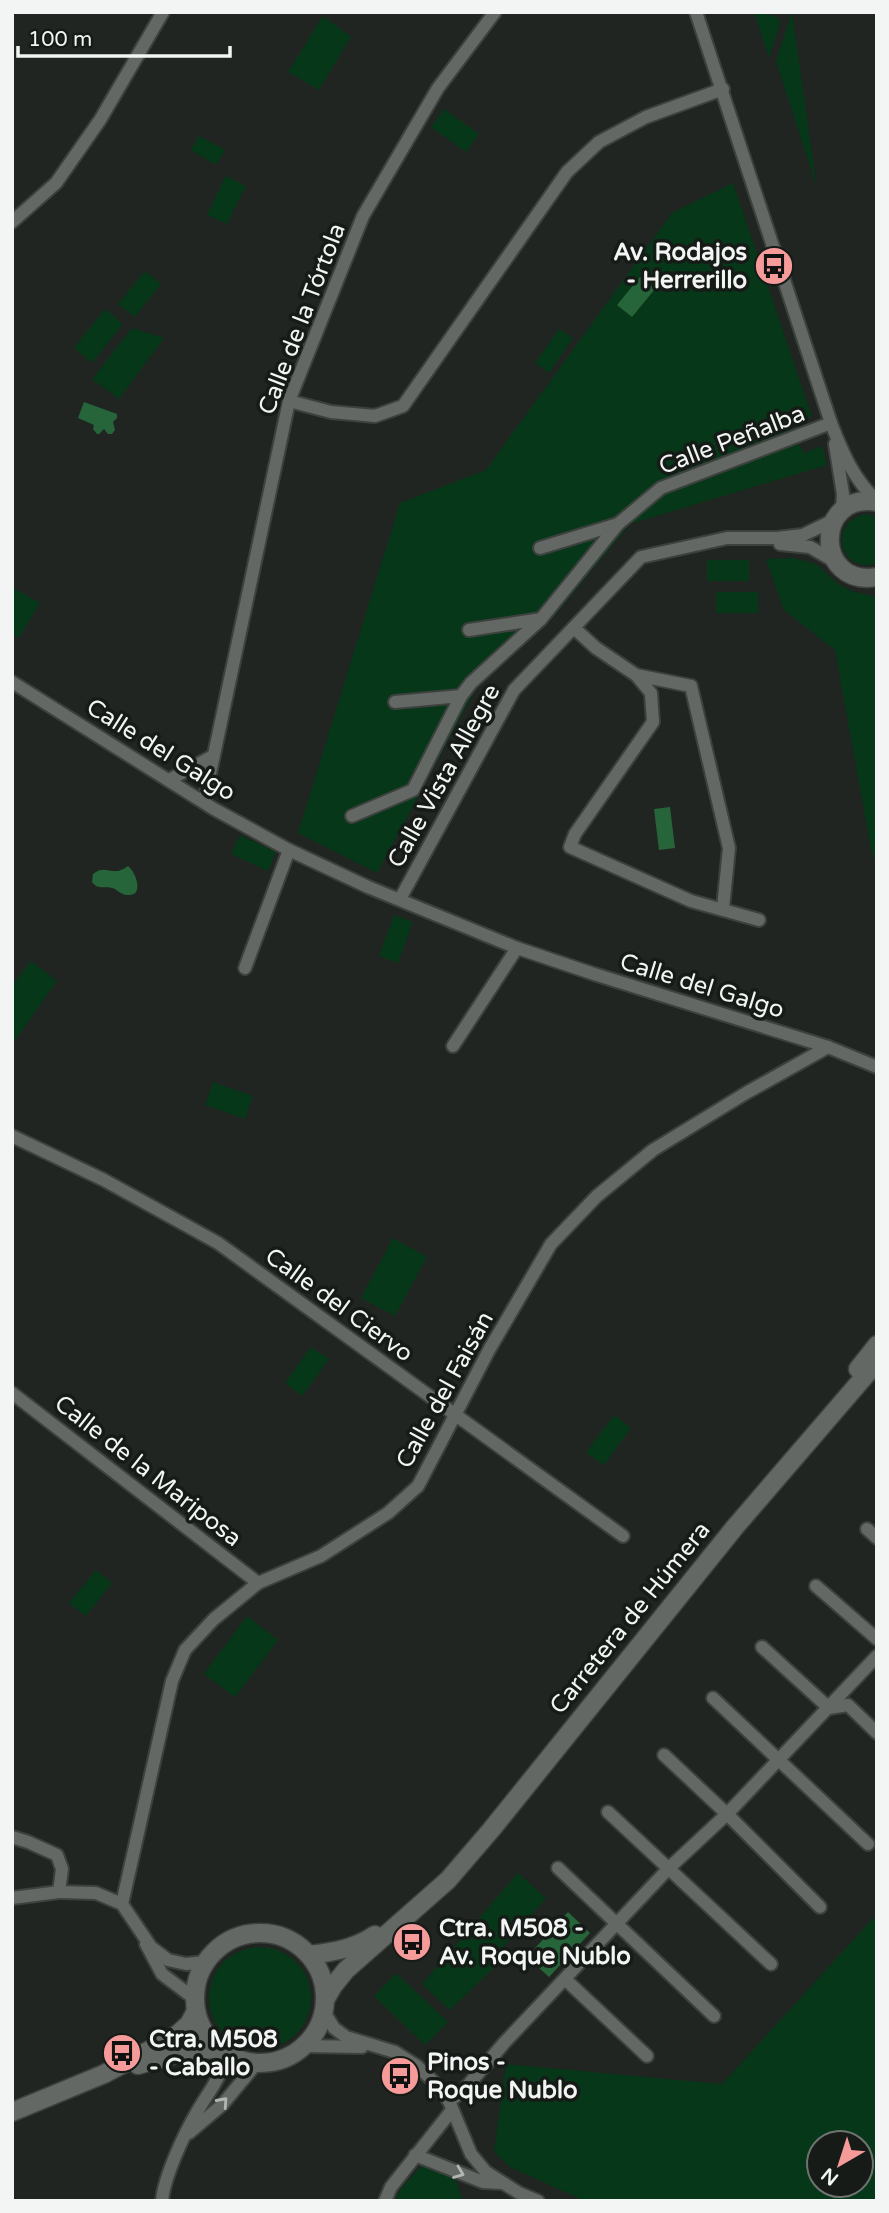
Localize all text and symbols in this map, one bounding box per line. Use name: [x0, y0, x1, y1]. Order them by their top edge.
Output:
scale bar: [18, 14, 229, 58]
text: 100 m: [28, 27, 92, 52]
street label: Calle de la Tórtola: [252, 219, 352, 419]
place label: Av. Rodajos - Herrerillo: [613, 238, 747, 295]
bus stop icon: Av. Rodajos - Herrerillo: [753, 245, 795, 287]
street label: Calle Peñalba: [655, 399, 809, 481]
street label: Calle Vista Allegre: [382, 679, 506, 873]
street label: Calle del Galgo: [81, 693, 241, 807]
street label: Calle del Galgo: [616, 947, 788, 1025]
street label: Calle del Ciervo: [259, 1242, 419, 1368]
street label: Calle del Faisán: [390, 1307, 500, 1473]
street label: Calle de la Mariposa: [49, 1389, 247, 1553]
street label: Carretera de Húmera: [544, 1516, 716, 1720]
place label: Ctra. M508 - Av. Roque Nublo: [439, 1914, 631, 1971]
bus stop icon: Ctra. M508 - Av. Roque Nublo: [391, 1921, 433, 1963]
place label: Ctra. M508 - Caballo: [149, 2025, 278, 2082]
bus stop icon: Ctra. M508 - Caballo: [101, 2032, 143, 2074]
place label: Pinos - Roque Nublo: [427, 2048, 578, 2105]
bus stop icon: Pinos - Roque Nublo: [379, 2055, 421, 2097]
one-way arrow: [215, 2097, 227, 2110]
north arrow: [805, 2129, 875, 2199]
text: N: [817, 2163, 843, 2190]
one-way arrow: [452, 2164, 464, 2178]

